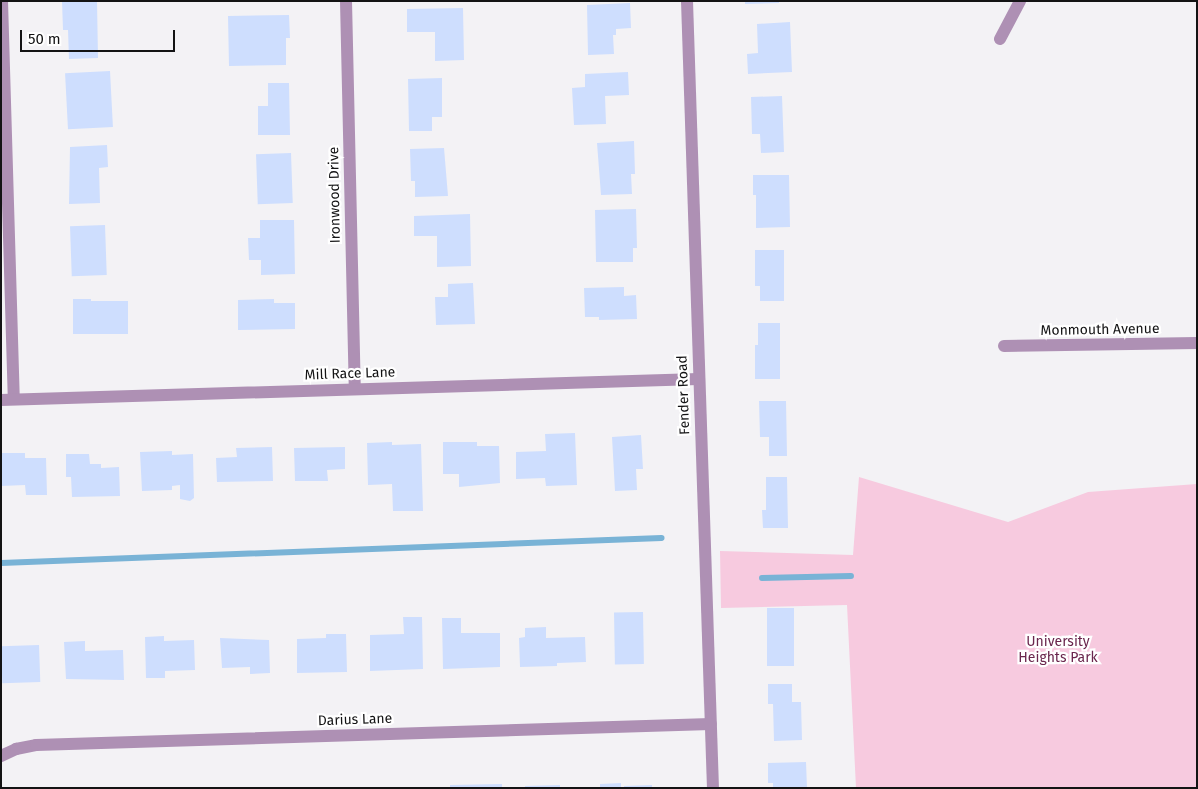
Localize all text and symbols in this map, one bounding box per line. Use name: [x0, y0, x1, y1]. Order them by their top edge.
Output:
scale bar: [22, 20, 178, 52]
text: 50 m: [28, 30, 61, 48]
street label: Ironwood Drive: [326, 146, 344, 244]
street label: Monmouth Avenue: [1040, 321, 1160, 339]
street label: Fender Road: [674, 355, 694, 435]
street label: Mill Race Lane: [304, 364, 396, 384]
park label: University Heights Park: [1018, 634, 1098, 666]
street label: Darius Lane: [317, 710, 393, 730]

